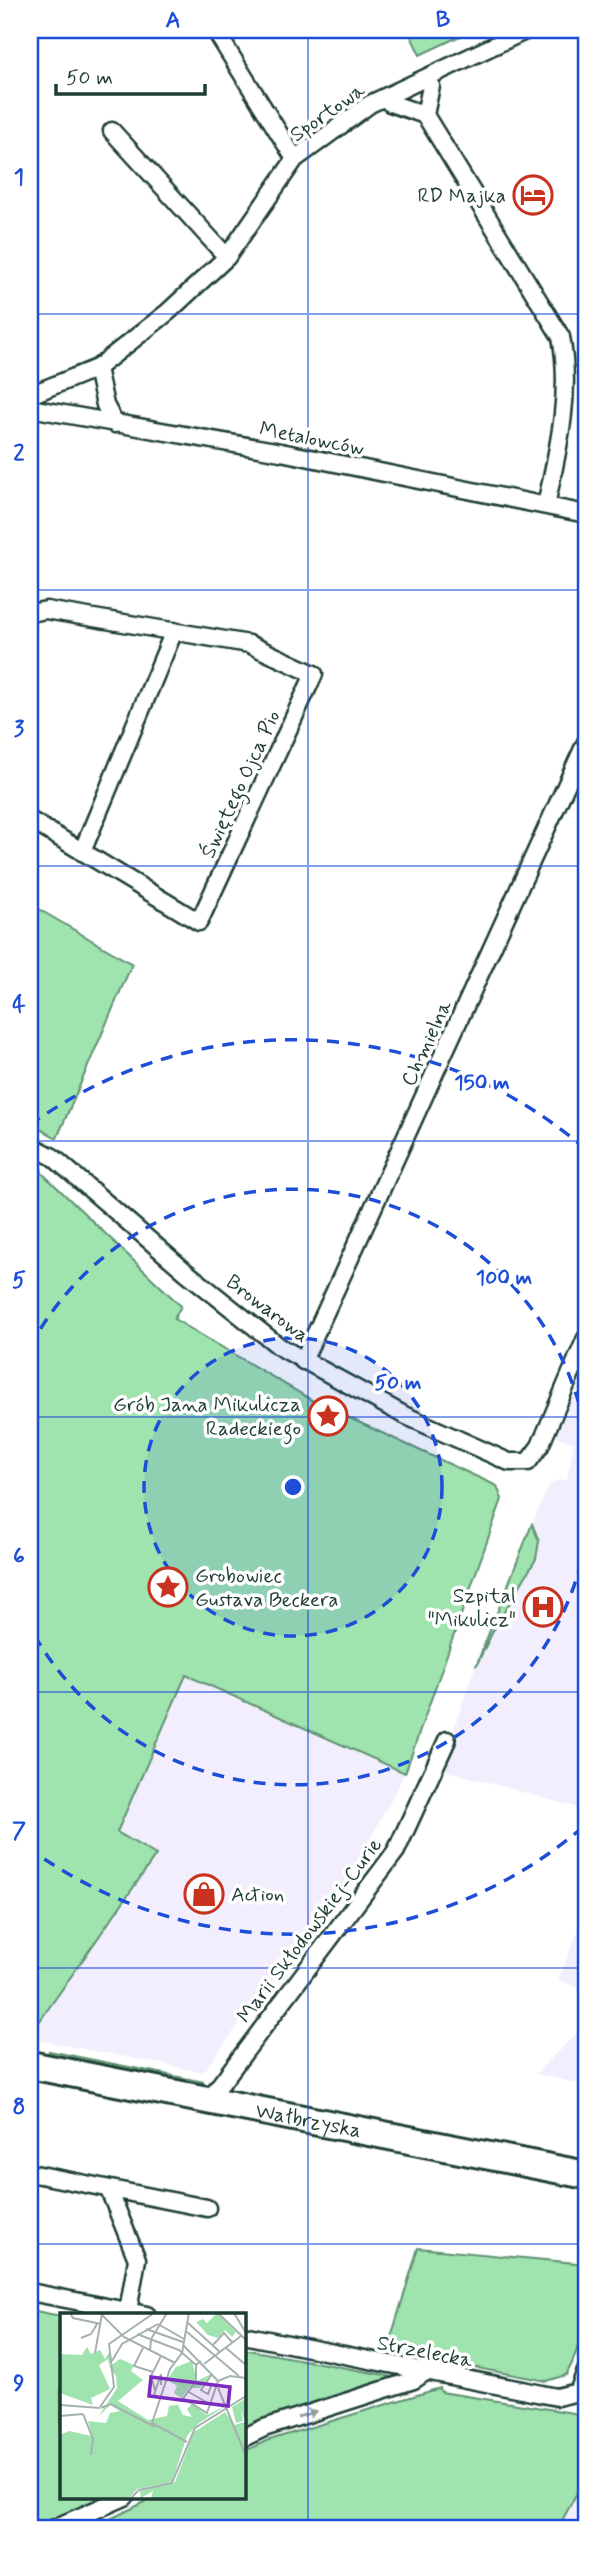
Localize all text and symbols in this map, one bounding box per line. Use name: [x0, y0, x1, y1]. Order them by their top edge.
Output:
text: A: [165, 6, 181, 36]
text: B: [436, 6, 451, 36]
scale bar: [56, 52, 205, 96]
text: 50 m: [66, 64, 113, 92]
street label: Sportowa: [284, 77, 371, 149]
text: 1: [14, 163, 24, 193]
hotel icon: RD Majka: [512, 174, 554, 216]
place label: RD Majka: [418, 182, 506, 210]
street label: Metalowców: [257, 415, 367, 463]
text: 2: [13, 439, 25, 469]
street label: Świętego Ojca Pio: [194, 706, 289, 864]
text: 3: [14, 715, 25, 745]
text: 4: [12, 990, 26, 1020]
street label: Chmielna: [395, 996, 459, 1091]
text: 150 m: [454, 1069, 510, 1097]
text: 100 m: [476, 1264, 532, 1292]
text: 5: [12, 1266, 26, 1296]
street label: Browarowa: [220, 1268, 315, 1349]
text: 50 m: [375, 1369, 422, 1397]
place label: Grób Jana Mikulicza Radeckiego: [113, 1391, 301, 1445]
place icon: Grób Jana Mikulicza Radeckiego: [307, 1395, 349, 1437]
centre of rings: [281, 1475, 305, 1499]
text: 6: [13, 1542, 25, 1572]
place label: Grobowiec Gustava Beckera: [195, 1562, 338, 1614]
place icon: Grobowiec Gustava Beckera: [147, 1566, 189, 1608]
place label: Szpital "Mikulicz": [428, 1582, 516, 1634]
hospital icon: Szpital "Mikulicz": [522, 1586, 564, 1628]
text: 7: [12, 1817, 26, 1847]
street label: Marii Skłodowskiej-Curie: [231, 1832, 389, 2029]
shop icon: Action: [183, 1873, 225, 1915]
place label: Action: [231, 1881, 284, 1909]
text: 8: [13, 2093, 25, 2123]
street label: Wałbrzyska: [253, 2097, 364, 2145]
inset map: [60, 2313, 245, 2498]
street label: Strzelecka: [375, 2329, 475, 2375]
text: 9: [13, 2369, 25, 2399]
one-way arrow: [297, 2409, 318, 2419]

